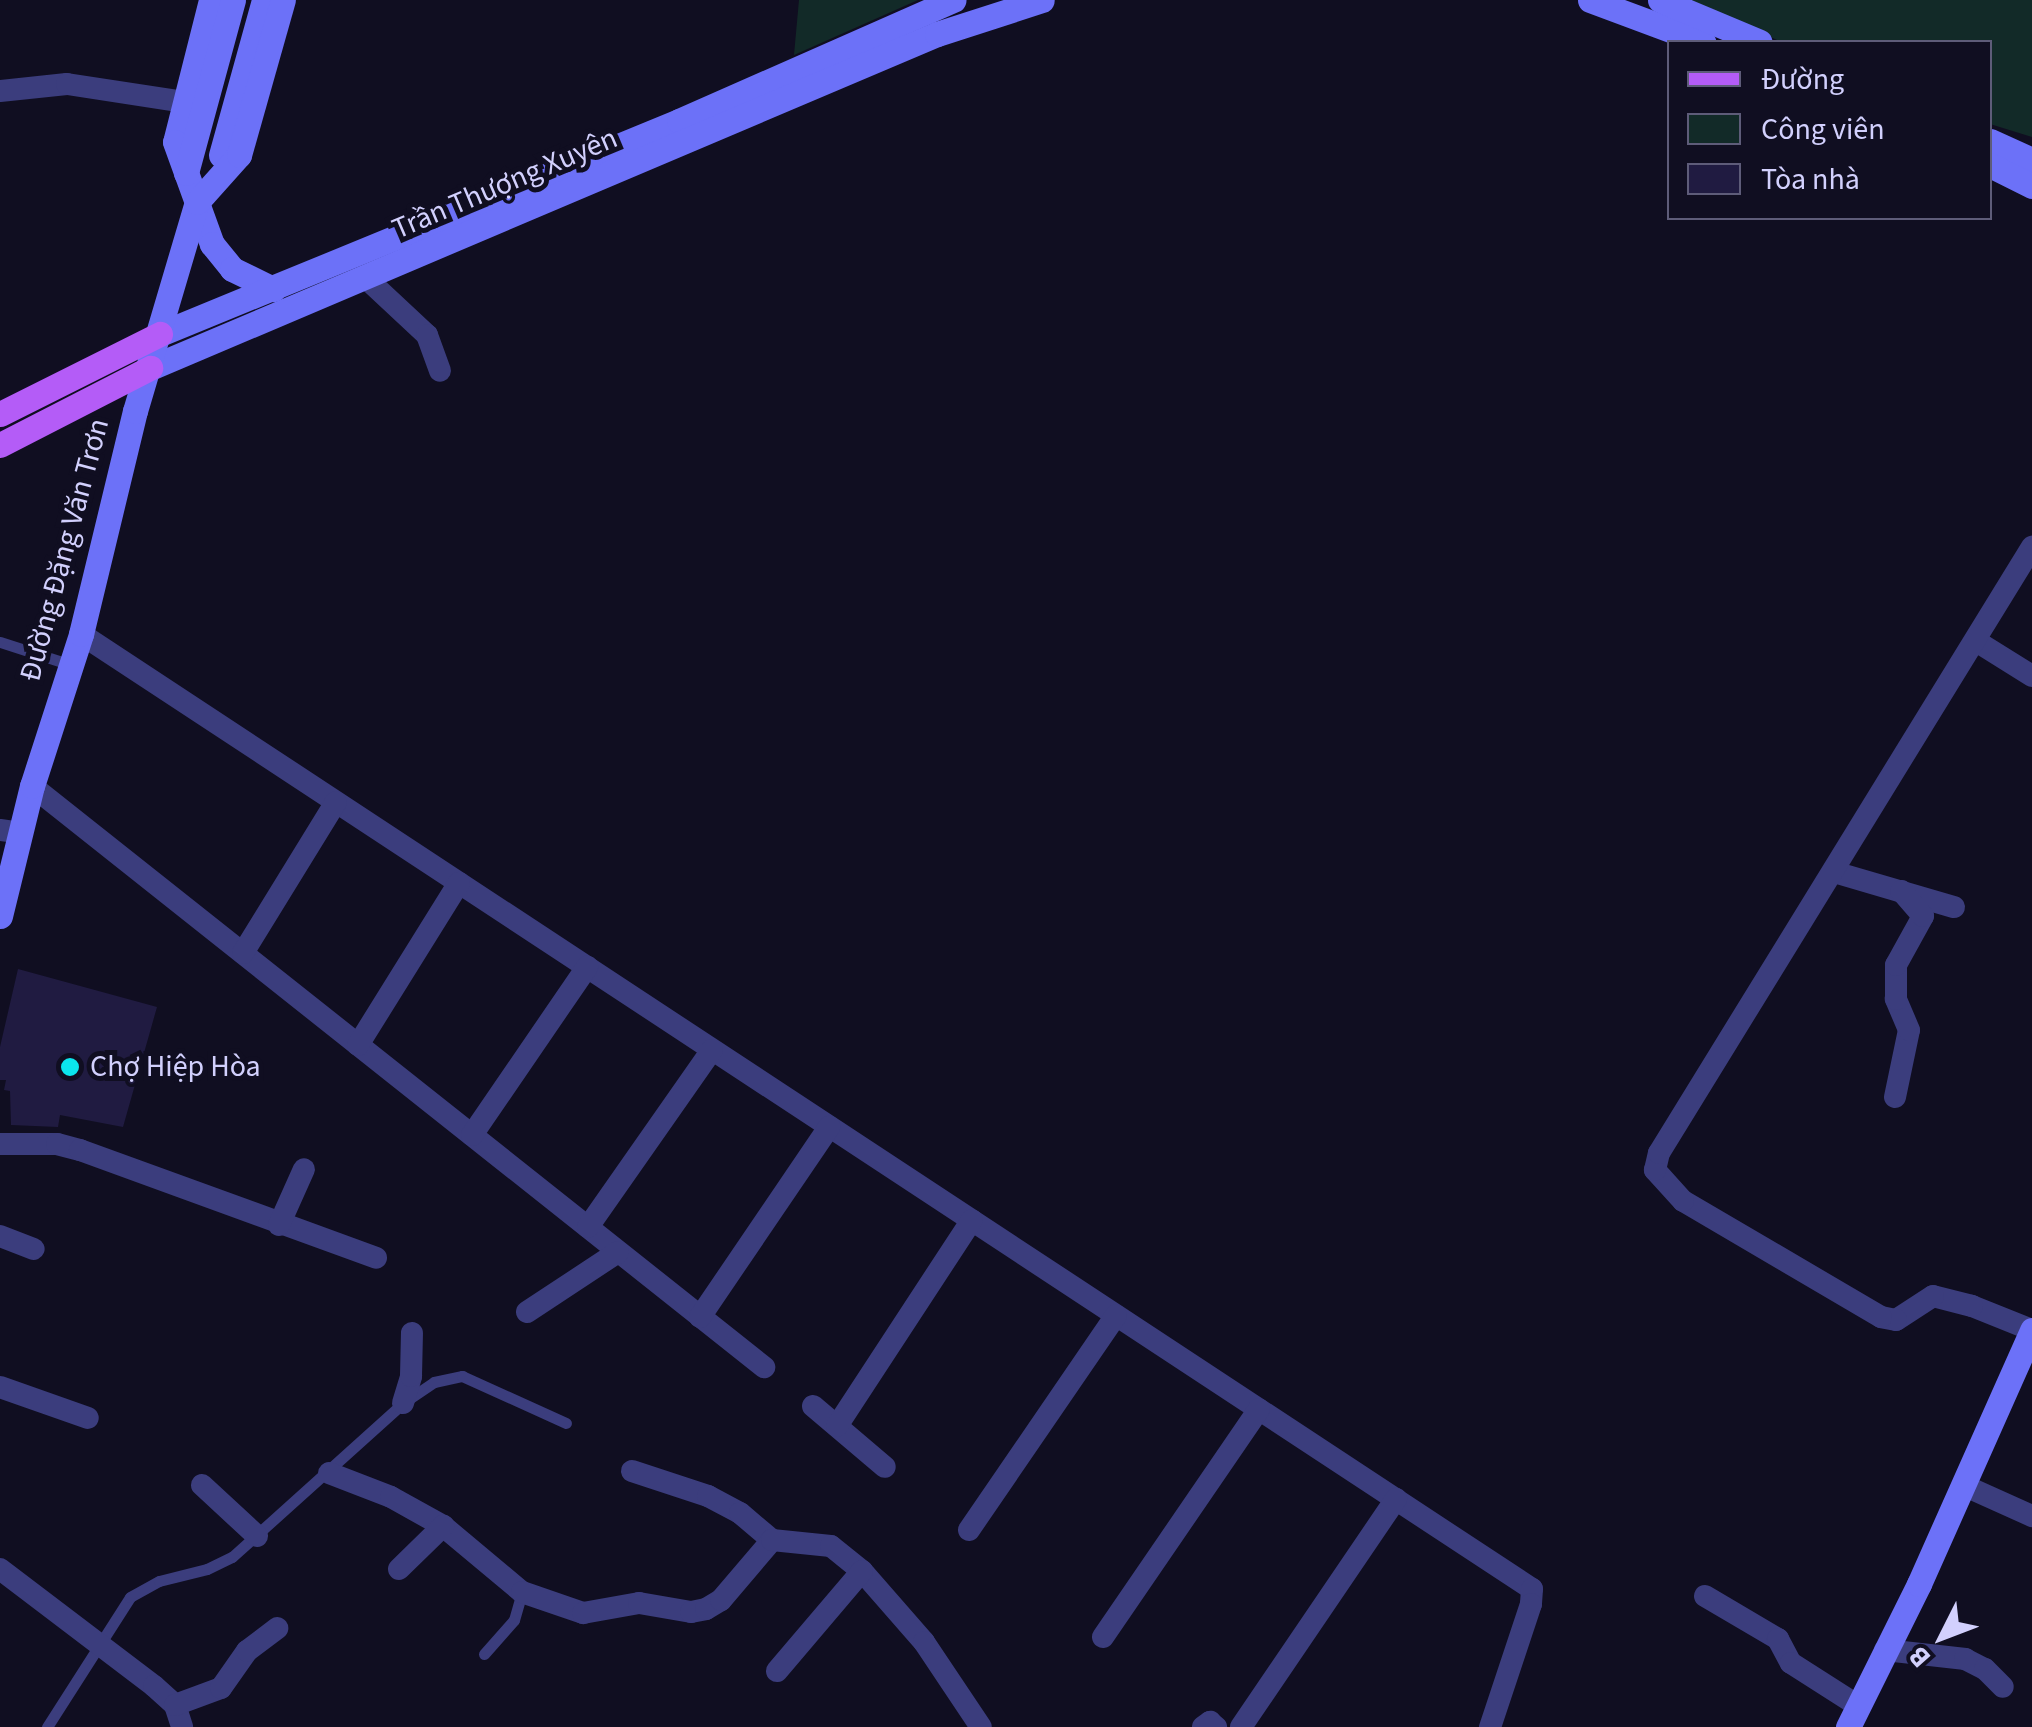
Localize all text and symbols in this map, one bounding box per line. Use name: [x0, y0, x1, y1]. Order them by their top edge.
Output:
legend: [1667, 40, 1992, 220]
text: Đường: [1761, 58, 1844, 101]
text: Công viên: [1761, 108, 1885, 151]
street label: Trần Thượng Xuyên: [387, 120, 623, 248]
text: Tòa nhà: [1761, 158, 1860, 201]
street label: Đường Đặng Văn Trơn: [13, 415, 117, 685]
place label: Chợ Hiệp Hòa: [90, 1049, 261, 1085]
marker: Chợ Hiệp Hòa: [59, 1056, 81, 1078]
north arrow: [1892, 1587, 1992, 1687]
text: B: [1899, 1637, 1940, 1677]

